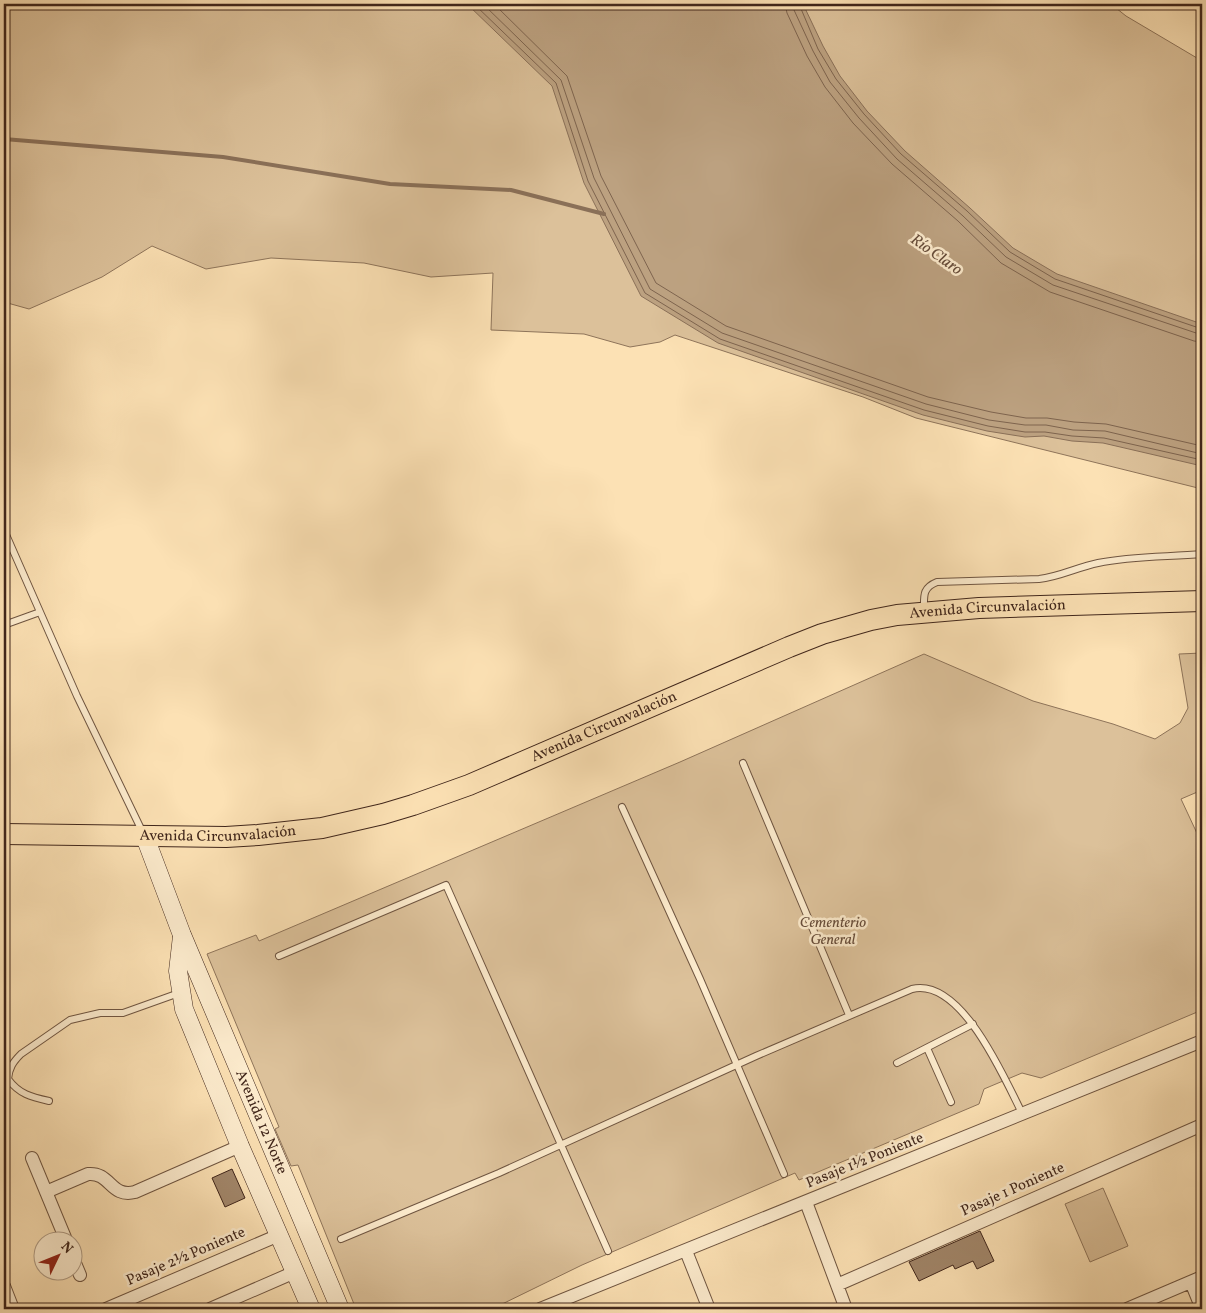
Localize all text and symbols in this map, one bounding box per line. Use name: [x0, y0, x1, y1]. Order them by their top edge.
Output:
water label: Río Claro: [906, 229, 967, 281]
street label: Avenida Circunvalación: [908, 595, 1066, 624]
street label: Avenida Circunvalación: [528, 686, 680, 767]
street label: Avenida Circunvalación: [139, 820, 297, 848]
park label: Cementerio General: [800, 913, 866, 951]
street label: Avenida 12 Norte: [230, 1067, 292, 1178]
street label: Pasaje 1½ Poniente: [803, 1128, 927, 1194]
street label: Pasaje 1 Poniente: [958, 1158, 1068, 1222]
street label: Pasaje 2½ Poniente: [123, 1222, 249, 1292]
north arrow: [32, 1230, 82, 1280]
text: N: [56, 1238, 77, 1258]

